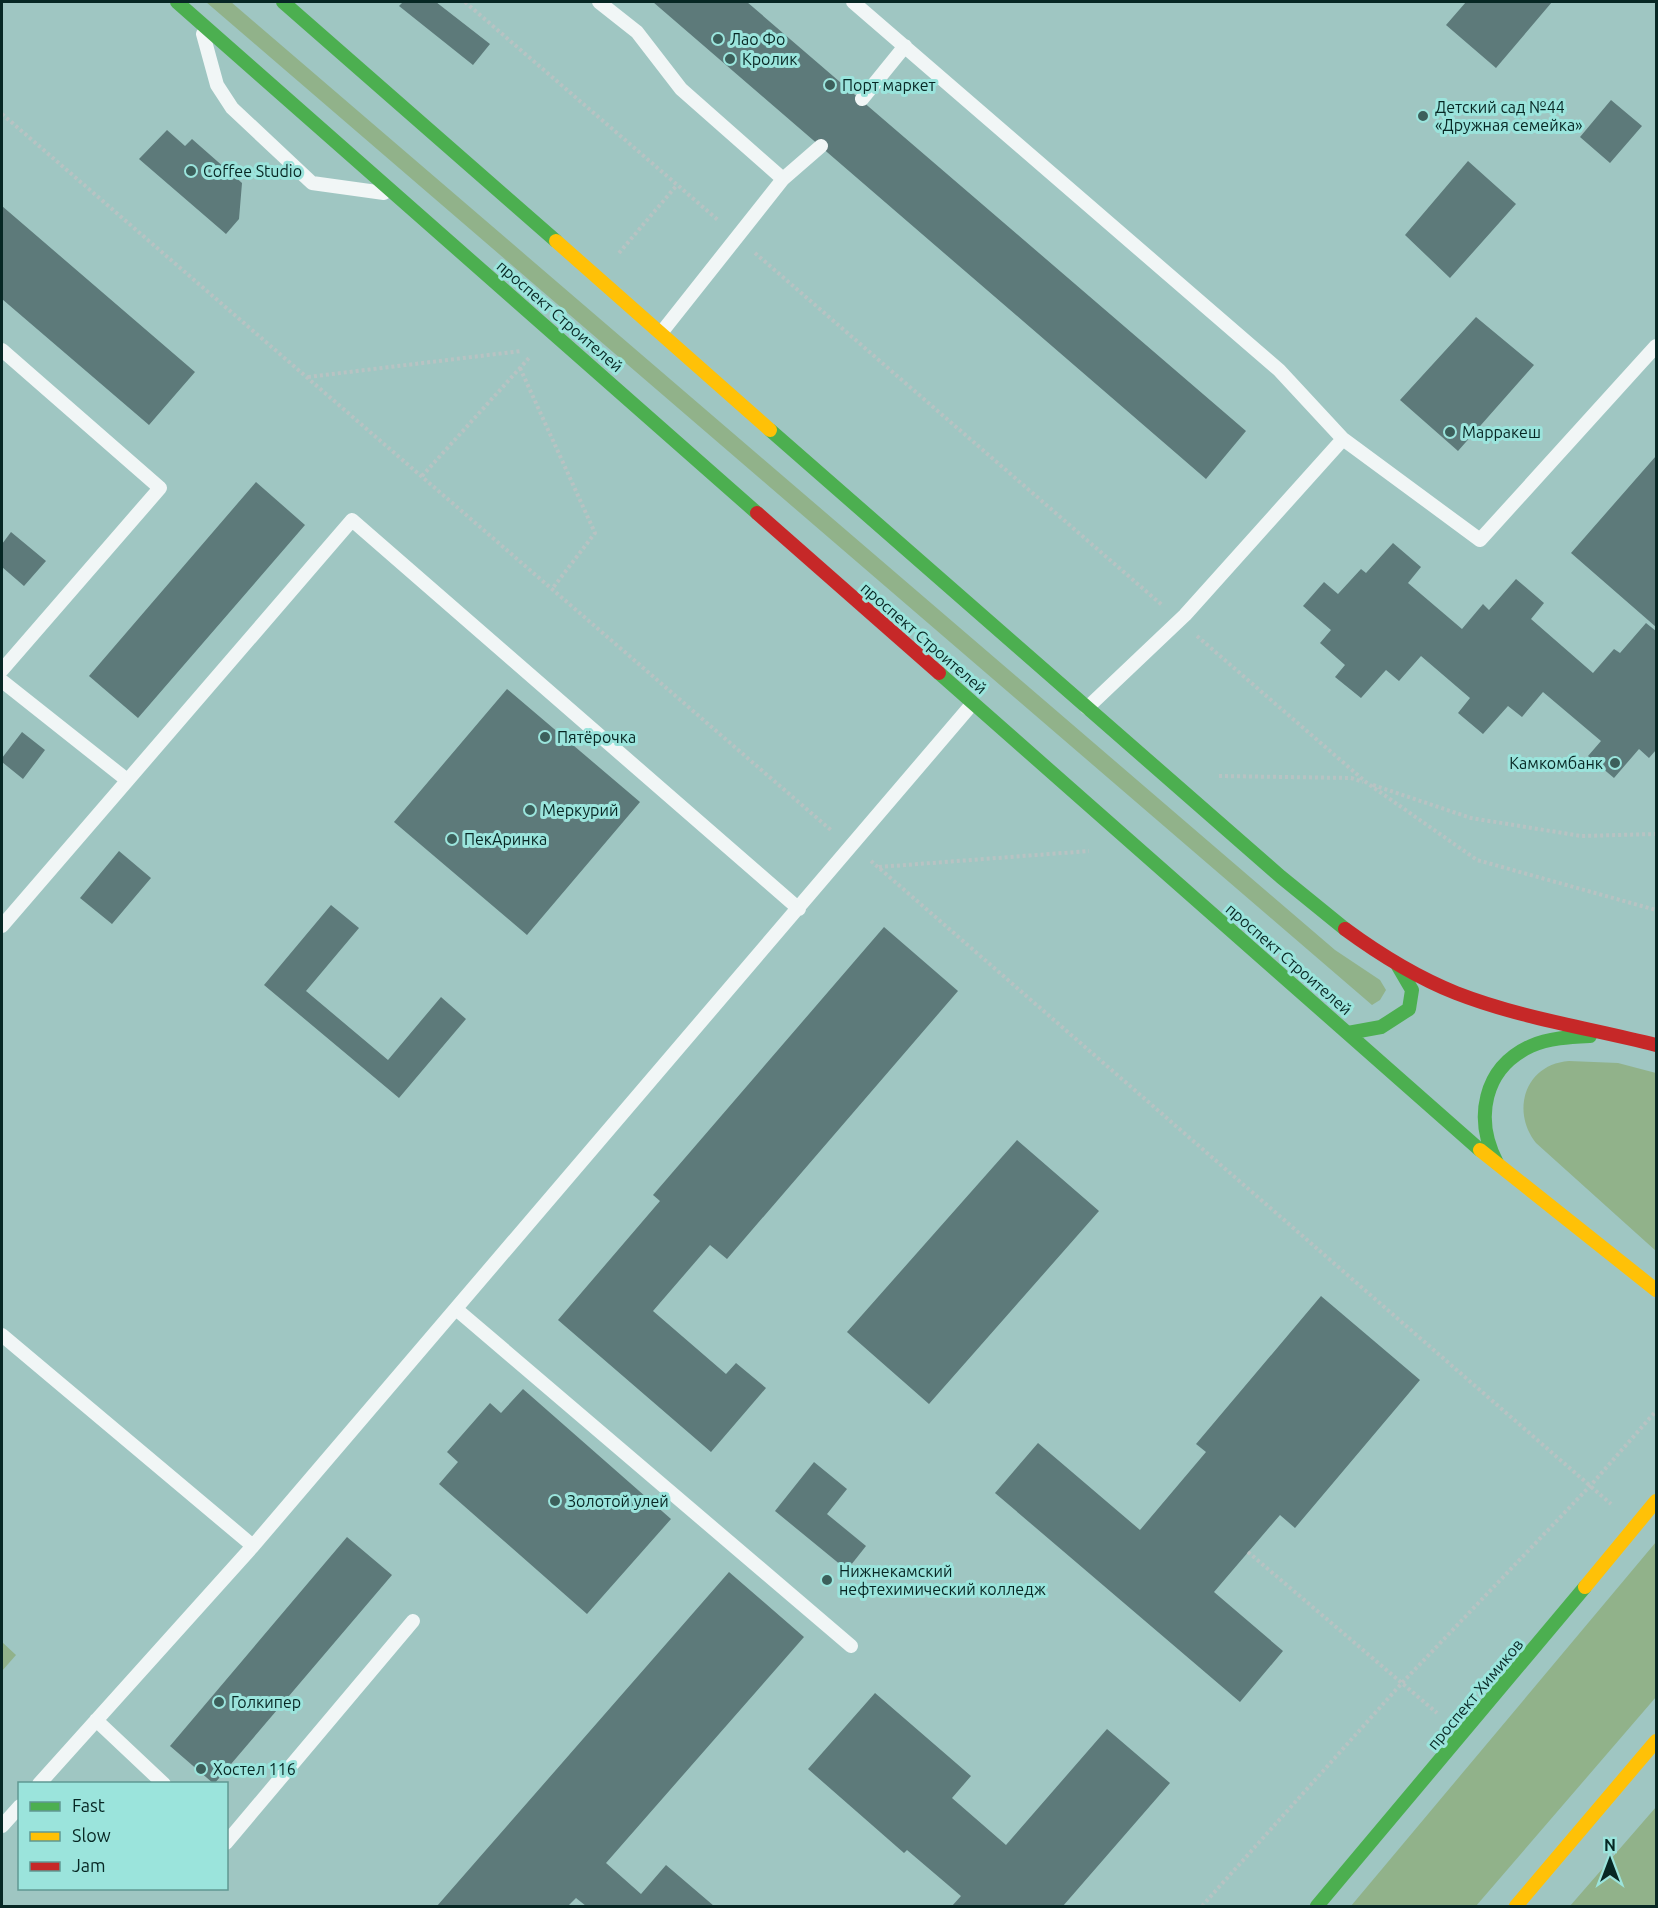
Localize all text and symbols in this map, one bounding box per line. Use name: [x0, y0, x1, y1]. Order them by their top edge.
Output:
place label: Лао Фо: [730, 30, 785, 48]
marker: Лао Фо: [711, 32, 725, 46]
place label: Кролик: [742, 50, 798, 68]
marker: Кролик: [723, 52, 737, 66]
place label: Порт маркет: [842, 76, 936, 94]
marker: Порт маркет: [823, 78, 837, 92]
place label: Детский сад №44 «Дружная семейка»: [1435, 98, 1583, 134]
marker: Детский сад №44 «Дружная семейка»: [1416, 109, 1430, 123]
place label: Coffee Studio: [203, 162, 302, 180]
marker: Coffee Studio: [184, 164, 198, 178]
street label: проспект Строителей: [493, 256, 627, 376]
place label: Марракеш: [1462, 423, 1541, 441]
marker: Марракеш: [1443, 425, 1457, 439]
street label: проспект Строителей: [857, 578, 991, 698]
place label: Пятёрочка: [557, 728, 636, 746]
marker: Пятёрочка: [538, 730, 552, 744]
place label: Камкомбанк: [1509, 754, 1603, 772]
marker: Камкомбанк: [1608, 756, 1622, 770]
place label: Меркурий: [542, 801, 618, 819]
marker: Меркурий: [523, 803, 537, 817]
place label: ПекАринка: [464, 830, 547, 848]
marker: ПекАринка: [445, 832, 459, 846]
street label: проспект Строителей: [1222, 899, 1356, 1019]
place label: Золотой улей: [567, 1492, 669, 1510]
marker: Золотой улей: [548, 1494, 562, 1508]
place label: Нижнекамский нефтехимический колледж: [839, 1562, 1046, 1598]
marker: Нижнекамский нефтехимический колледж: [820, 1573, 834, 1587]
street label: проспект Химиков: [1423, 1635, 1527, 1753]
place label: Голкипер: [231, 1693, 301, 1711]
marker: Голкипер: [212, 1695, 226, 1709]
place label: Хостел 116: [213, 1760, 296, 1778]
marker: Хостел 116: [194, 1762, 208, 1776]
legend: [18, 1782, 228, 1890]
text: Fast: [72, 1795, 105, 1815]
text: Slow: [72, 1825, 111, 1845]
north arrow: [1580, 1830, 1640, 1890]
text: N: [1604, 1836, 1616, 1854]
text: Jam: [72, 1855, 106, 1875]

